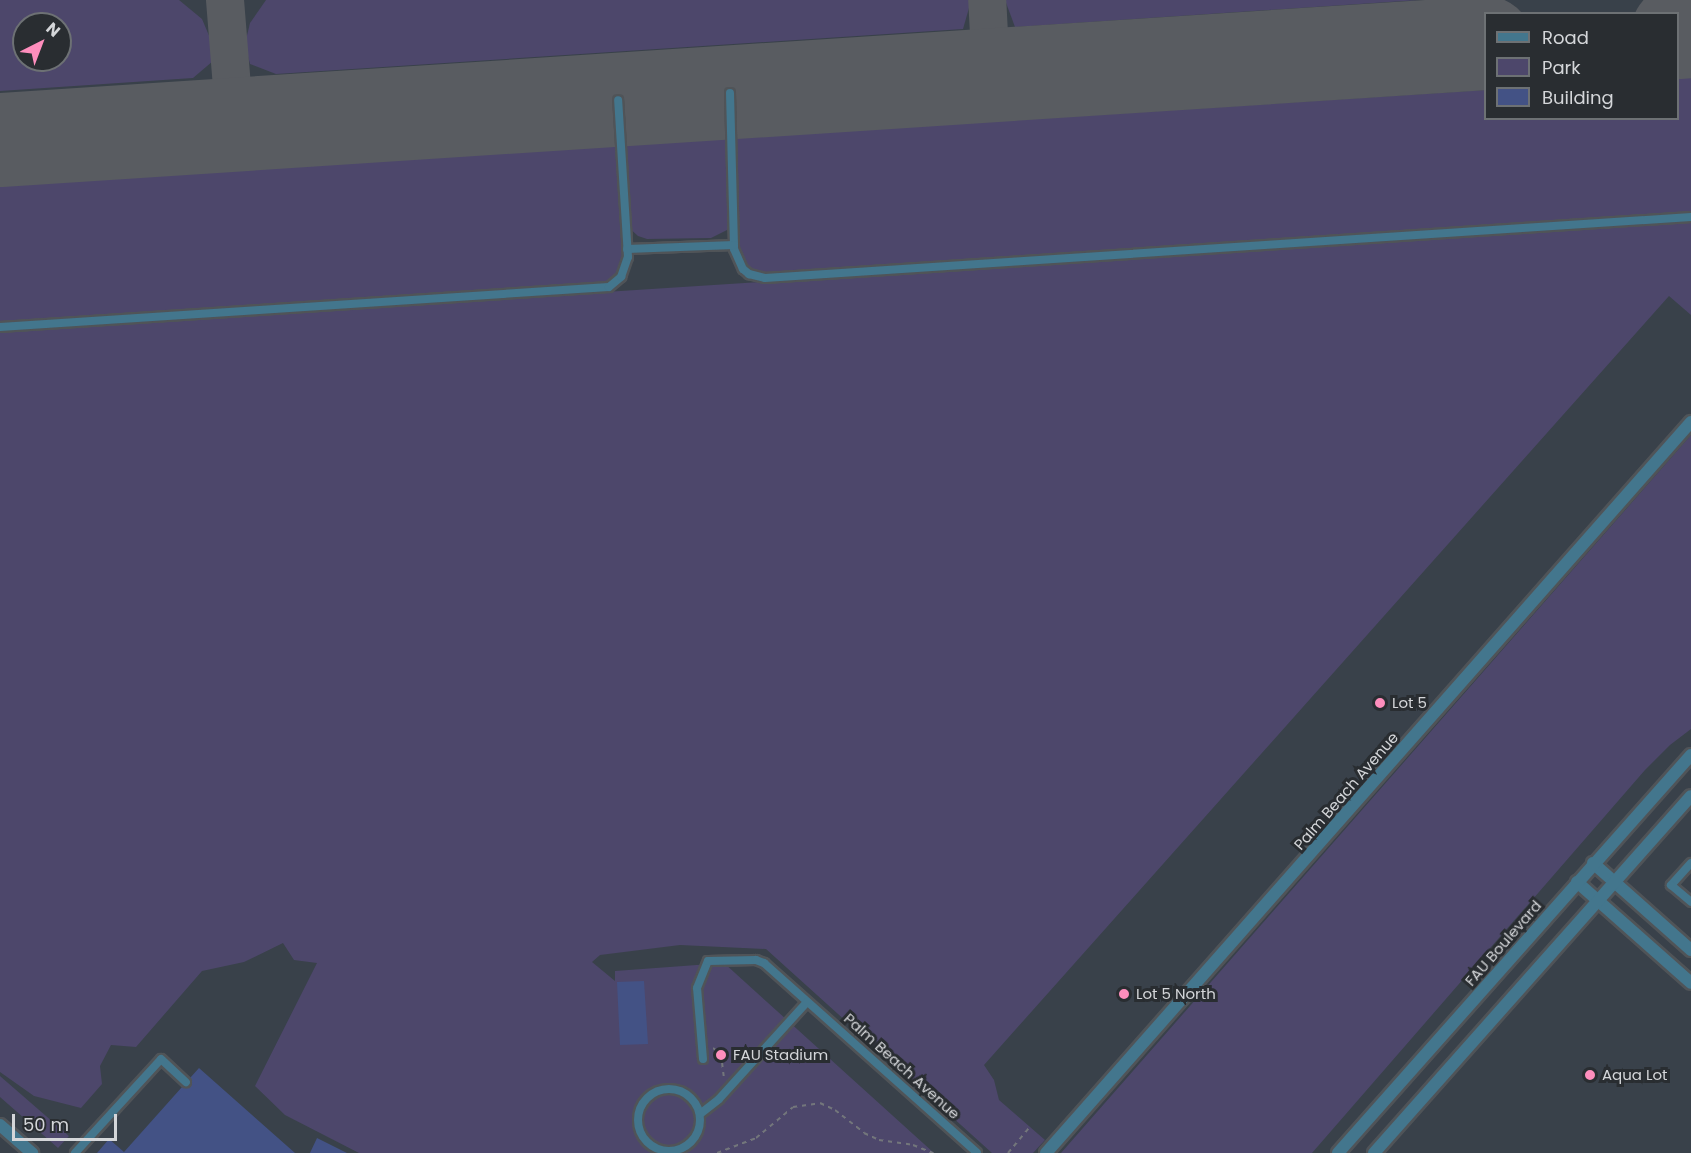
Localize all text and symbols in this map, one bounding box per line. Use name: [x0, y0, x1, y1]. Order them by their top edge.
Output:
north arrow: [12, 12, 72, 72]
legend: [1484, 12, 1679, 120]
text: N: [41, 17, 65, 42]
text: Road: [1542, 25, 1589, 50]
text: Park: [1542, 55, 1581, 80]
text: Building: [1542, 85, 1614, 110]
place label: Lot 5: [1392, 694, 1427, 712]
marker: Lot 5: [1373, 696, 1387, 710]
street label: Palm Beach Avenue: [1290, 729, 1402, 853]
street label: FAU Boulevard: [1461, 897, 1545, 989]
place label: Lot 5 North: [1136, 985, 1216, 1003]
marker: Lot 5 North: [1117, 987, 1131, 1001]
street label: Palm Beach Avenue: [840, 1009, 964, 1123]
place label: FAU Stadium: [733, 1046, 828, 1064]
marker: FAU Stadium: [714, 1048, 728, 1062]
place label: Aqua Lot: [1602, 1066, 1668, 1084]
marker: Aqua Lot: [1583, 1068, 1597, 1082]
scale bar: [15, 1102, 120, 1140]
text: 50 m: [23, 1112, 69, 1137]

